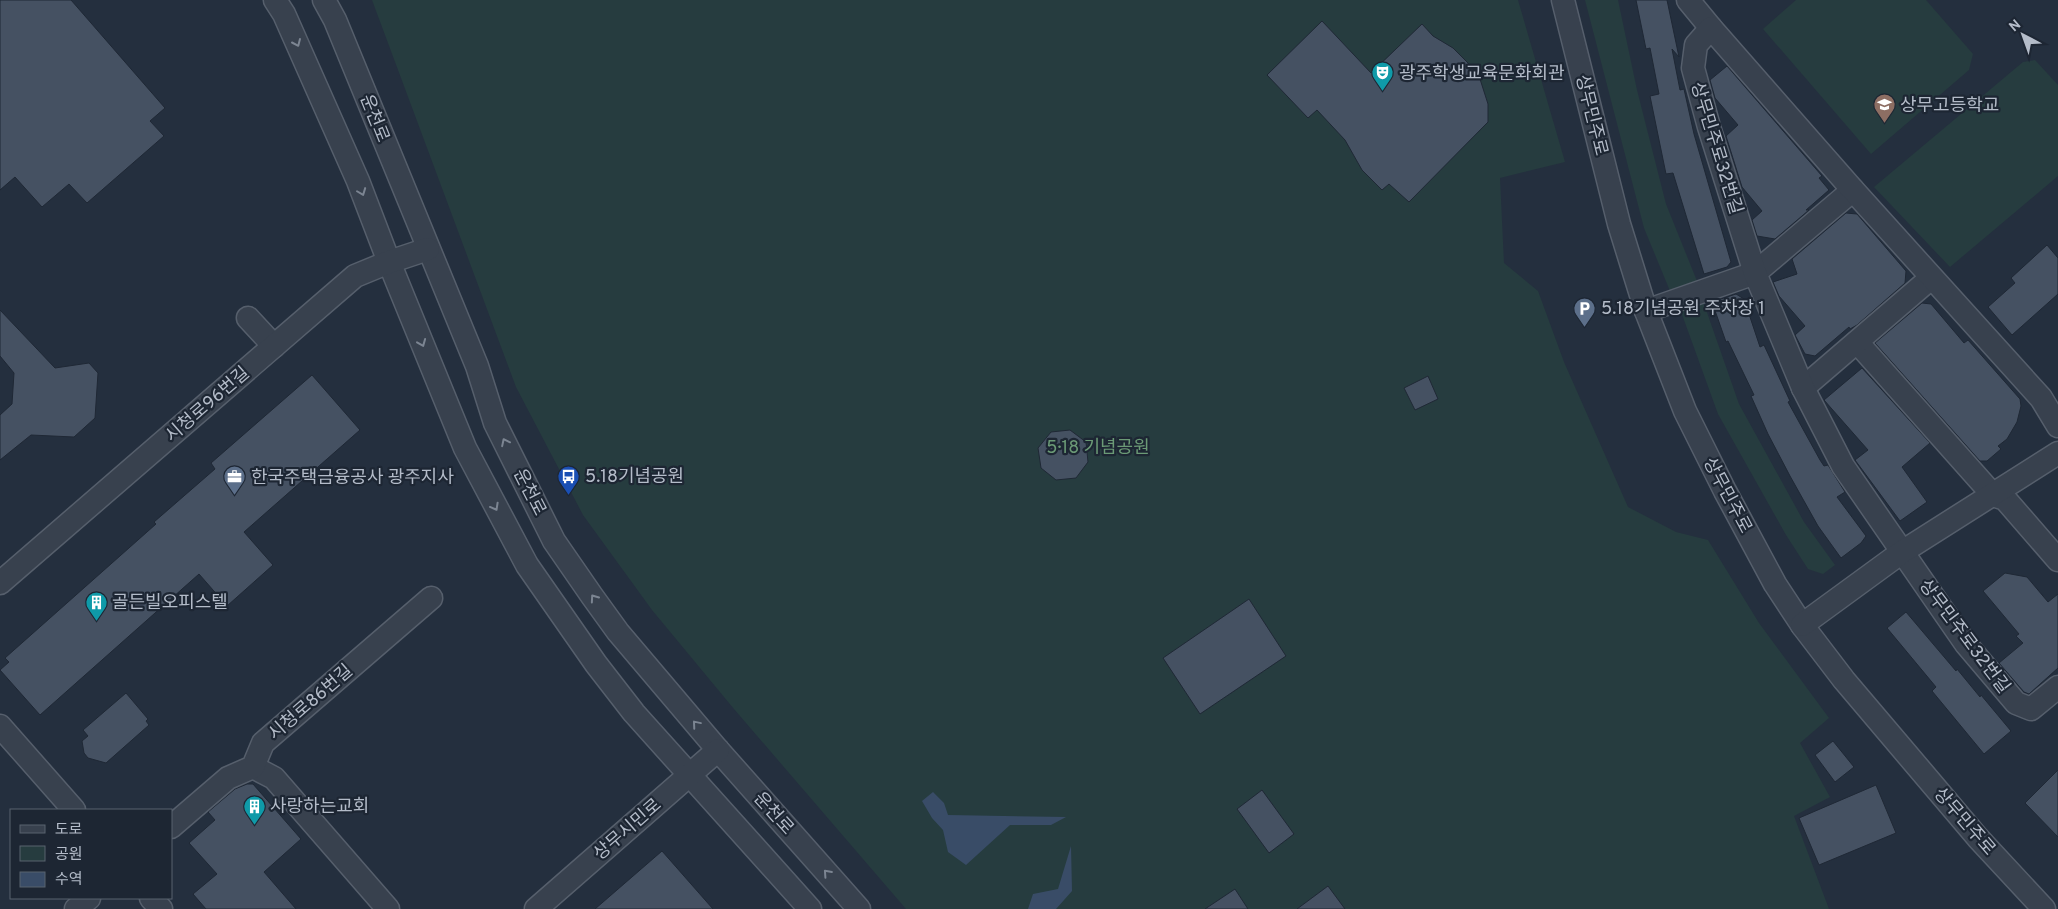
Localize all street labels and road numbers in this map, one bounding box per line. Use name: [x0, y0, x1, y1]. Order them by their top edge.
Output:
street label: 상무민주로: [1569, 72, 1612, 158]
street label: 상무민주로32번길: [1684, 79, 1747, 218]
street label: 운천로: [354, 91, 394, 146]
street label: 시청로96번길: [161, 362, 255, 448]
street label: 상무민주로: [1697, 454, 1756, 538]
street label: 운천로: [507, 465, 550, 520]
street label: 상무민주로32번길: [1913, 575, 2014, 699]
street label: 시청로86번길: [264, 660, 358, 746]
street label: 상무민주로: [1928, 783, 2000, 861]
street label: 운천로: [748, 788, 798, 840]
street label: 상무시민로: [589, 794, 667, 866]

